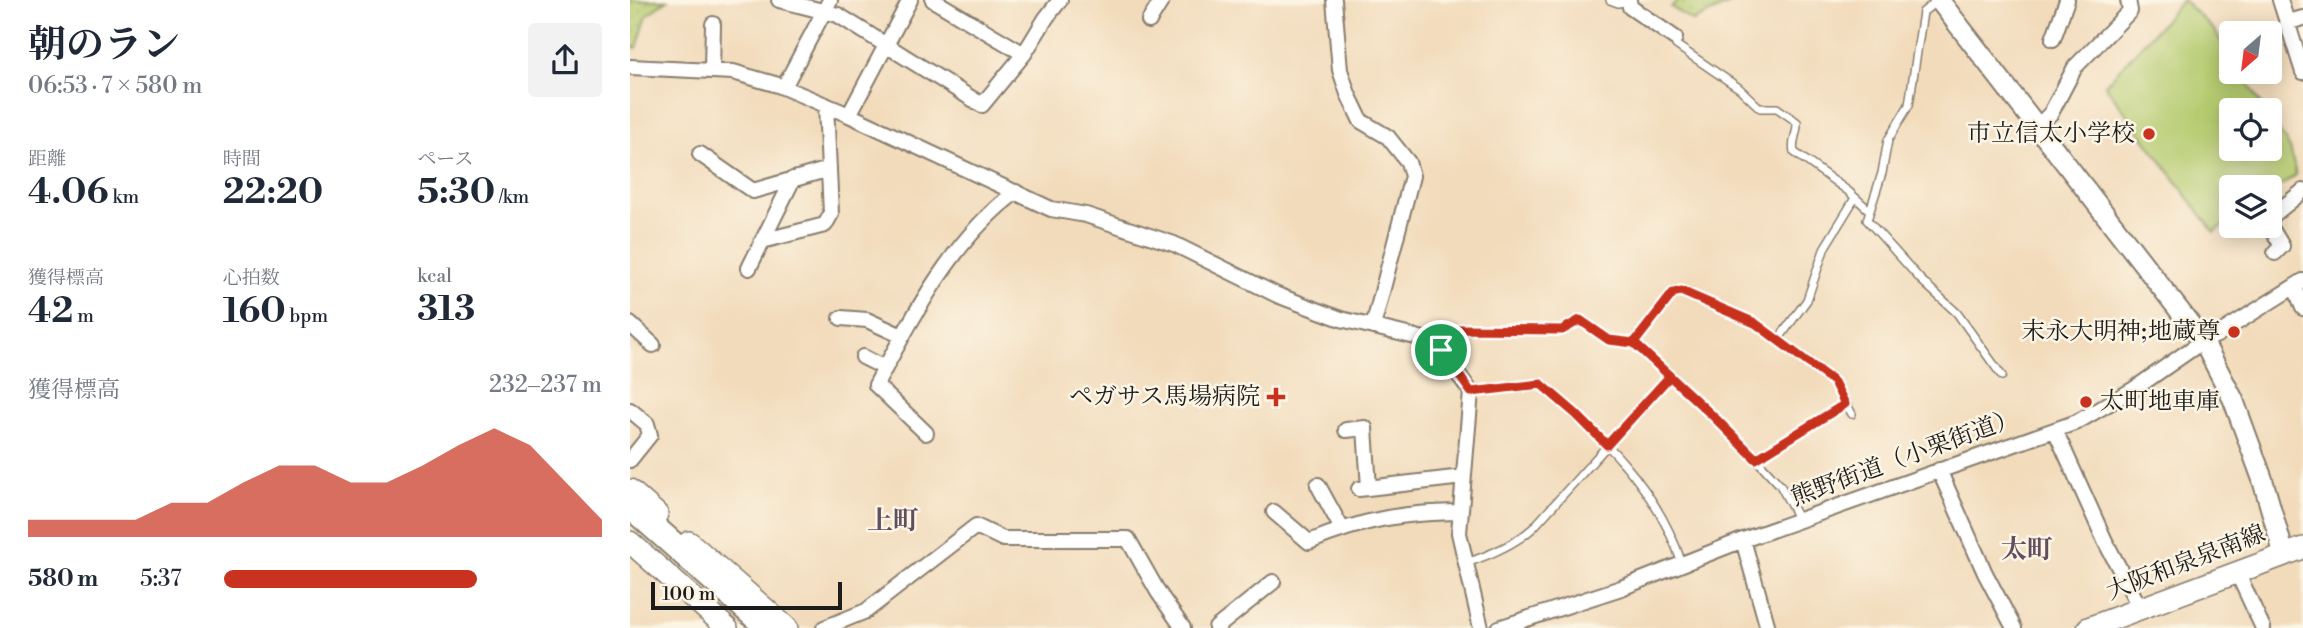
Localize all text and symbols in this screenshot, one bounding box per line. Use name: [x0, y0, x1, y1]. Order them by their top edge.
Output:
north arrow: [2219, 21, 2282, 84]
map controls: [2219, 21, 2282, 238]
text: 朝のラン: [28, 22, 180, 69]
button: share: [528, 23, 602, 97]
text: 06:53 · 7 × 580 m: [28, 72, 202, 100]
button: locate: [2219, 98, 2282, 161]
place label: 市立信太小学校: [1967, 119, 2135, 149]
marker: 市立信太小学校: [2141, 126, 2157, 142]
text: 距離: [28, 147, 66, 171]
text: 時間: [223, 147, 261, 171]
text: ペース: [417, 147, 473, 171]
text: 4.06: [28, 171, 109, 214]
text: 22:20: [223, 171, 323, 214]
text: 5:30: [417, 171, 495, 214]
button: layers: [2219, 175, 2282, 238]
text: km: [109, 185, 139, 209]
text: /km: [495, 185, 529, 209]
text: kcal: [417, 264, 452, 288]
text: 獲得標高: [28, 266, 104, 290]
text: 心拍数: [223, 266, 280, 290]
text: 313: [417, 288, 475, 331]
text: 42: [28, 290, 73, 333]
text: 160: [223, 290, 286, 333]
text: m: [73, 304, 94, 328]
text: bpm: [286, 304, 328, 328]
place label: 末永大明神;地蔵尊: [2021, 317, 2220, 347]
pin: [1411, 320, 1471, 380]
marker: 末永大明神;地蔵尊: [2226, 324, 2242, 340]
icon: arrive: [1422, 331, 1460, 369]
text: 232–237 m: [489, 371, 602, 399]
text: 獲得標高: [28, 376, 120, 404]
place label: ペガサス馬場病院: [1069, 382, 1260, 412]
marker: ペガサス馬場病院: [1266, 387, 1286, 407]
place label: 太町地車庫: [2100, 387, 2220, 417]
marker: 太町地車庫: [2078, 394, 2094, 410]
street label: 熊野街道（小栗街道）: [1787, 403, 2023, 513]
district label: 上町: [867, 505, 919, 537]
street label: 大阪和泉泉南線: [2102, 519, 2270, 607]
district label: 太町: [2001, 534, 2053, 566]
text: 580 m: [28, 565, 98, 593]
text: 5:37: [140, 565, 182, 593]
scale bar: [651, 579, 842, 611]
text: 100 m: [662, 582, 715, 606]

